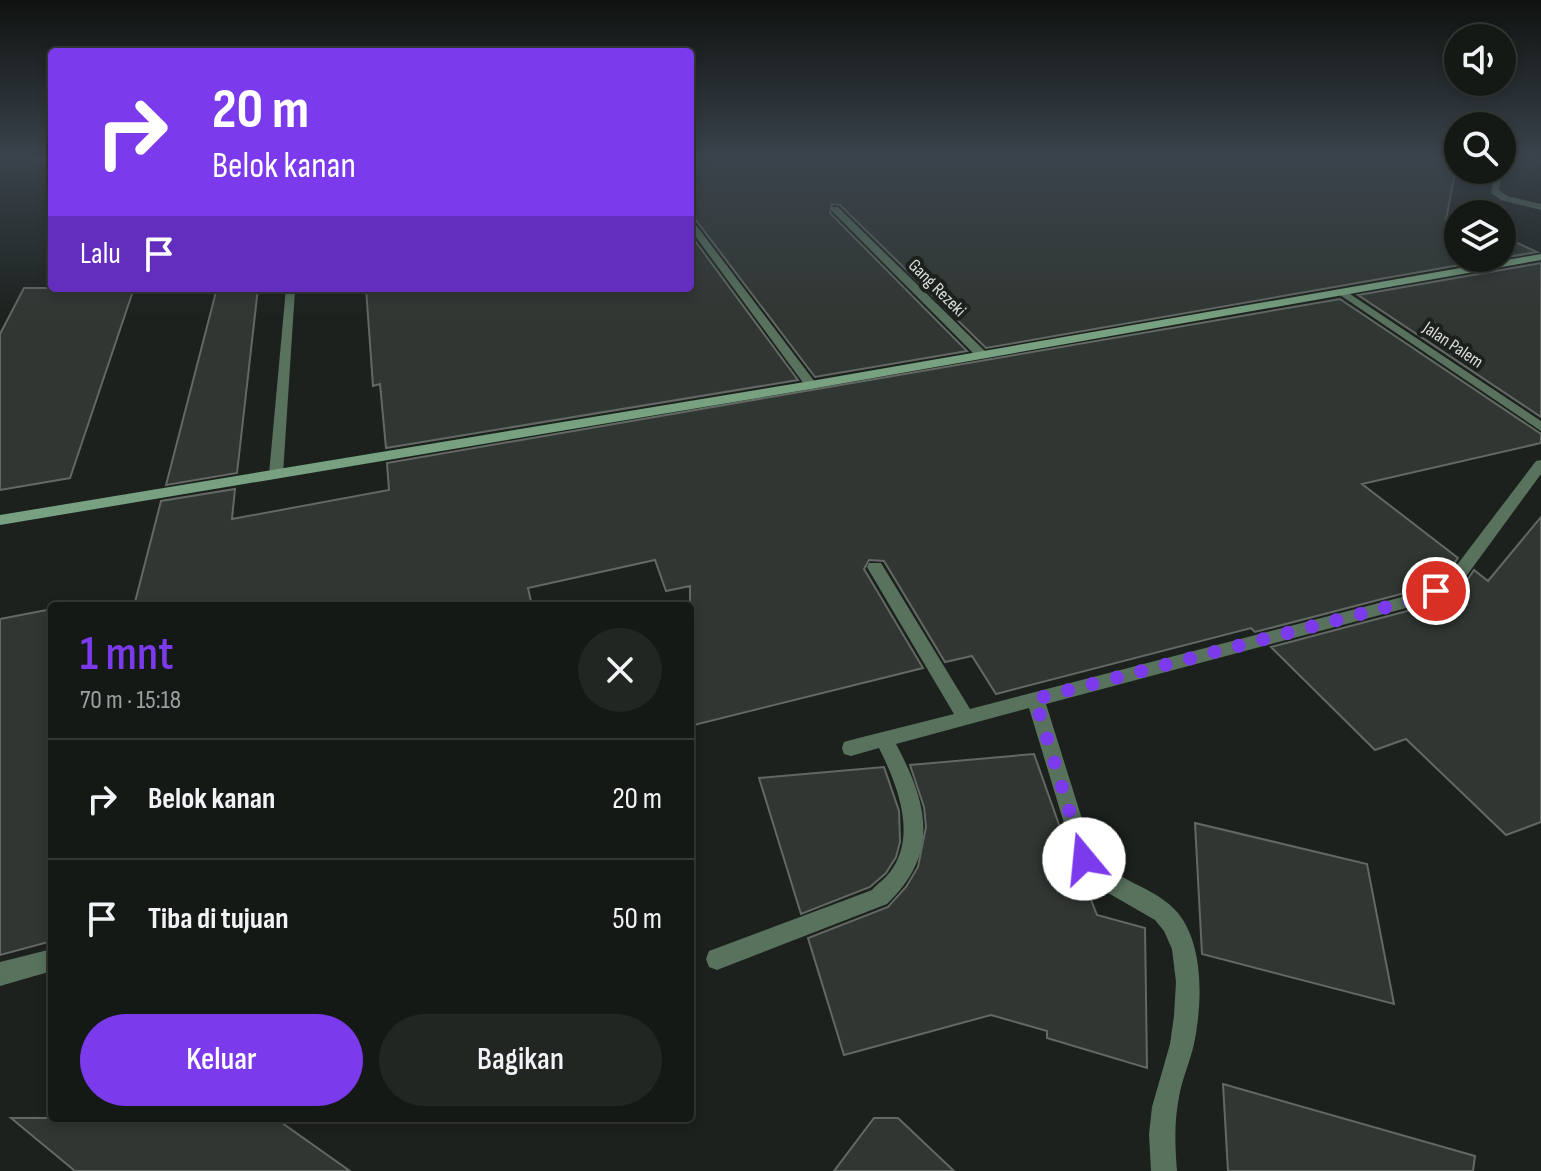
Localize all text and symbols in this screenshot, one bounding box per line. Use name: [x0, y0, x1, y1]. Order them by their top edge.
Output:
map controls: [1444, 24, 1516, 272]
button: sound: [1444, 24, 1516, 96]
text: 20 m: [212, 77, 309, 144]
icon: right: [80, 80, 184, 184]
button: search: [1444, 112, 1516, 184]
text: Belok kanan: [212, 145, 356, 188]
button: layers: [1444, 200, 1516, 272]
icon: arrive: [137, 232, 181, 276]
text: Lalu: [80, 236, 121, 272]
street label: Gang Rezeki: [904, 255, 970, 321]
street label: Jalan Palem: [1418, 317, 1487, 373]
pin: [1402, 557, 1470, 625]
icon: arrive: [1414, 569, 1458, 613]
text: 1 mnt: [80, 626, 174, 683]
button: close: [578, 628, 662, 712]
text: 70 m · 15:18: [80, 685, 181, 716]
icon: right: [80, 777, 124, 821]
text: Belok kanan: [148, 781, 275, 817]
text: 20 m: [612, 781, 662, 817]
position arrow: [1042, 817, 1126, 901]
icon: arrive: [80, 897, 124, 941]
text: Tiba di tujuan: [148, 901, 289, 937]
text: 50 m: [613, 901, 662, 937]
button: Keluar: [80, 1014, 363, 1106]
button: Bagikan: [379, 1014, 662, 1106]

